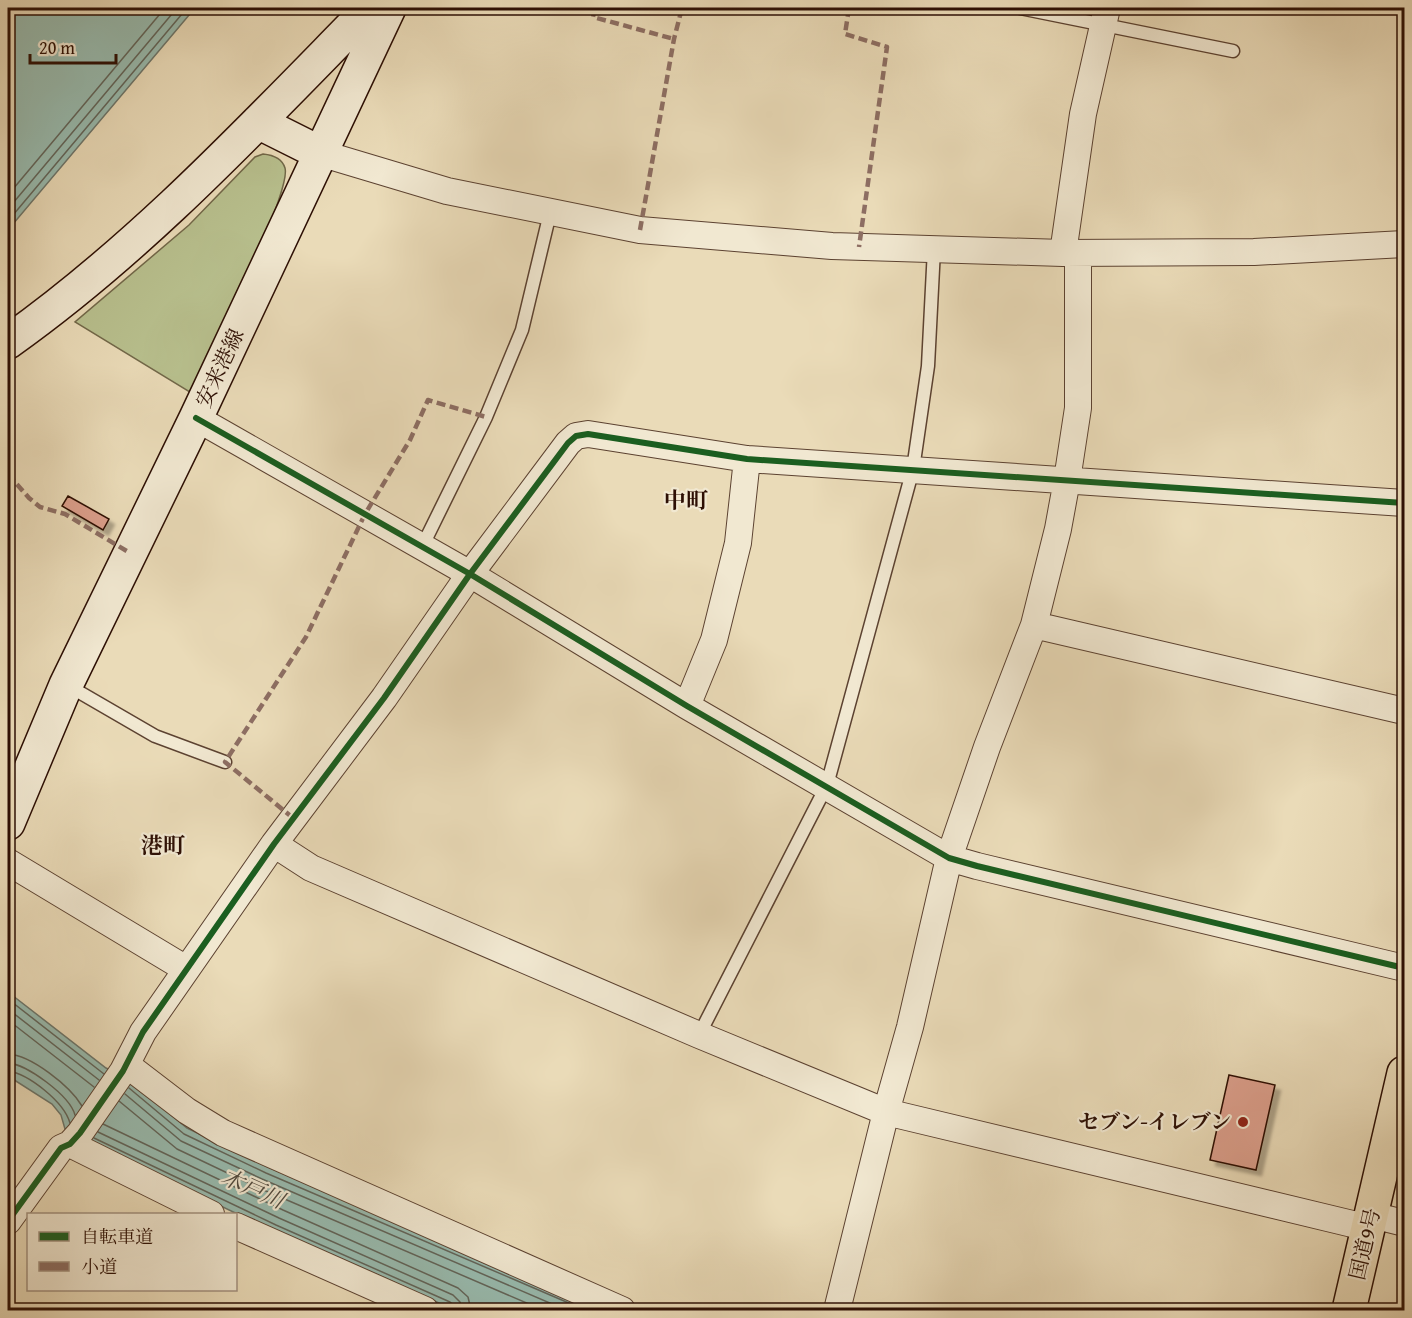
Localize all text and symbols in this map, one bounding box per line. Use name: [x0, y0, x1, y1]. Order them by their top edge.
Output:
scale bar: [30, 27, 116, 65]
text: 20 m: [39, 34, 75, 61]
street label: 安来港線: [188, 323, 251, 412]
district label: 中町: [664, 484, 708, 516]
district label: 港町: [141, 829, 185, 861]
place label: セブン-イレブン: [1078, 1106, 1231, 1137]
marker: セブン-イレブン: [1236, 1115, 1250, 1129]
water label: 木戸川: [216, 1160, 291, 1217]
street label: 国道9号: [1341, 1205, 1388, 1283]
legend: [27, 1213, 237, 1291]
text: 自転車道: [81, 1223, 153, 1250]
text: 小道: [81, 1253, 117, 1280]

